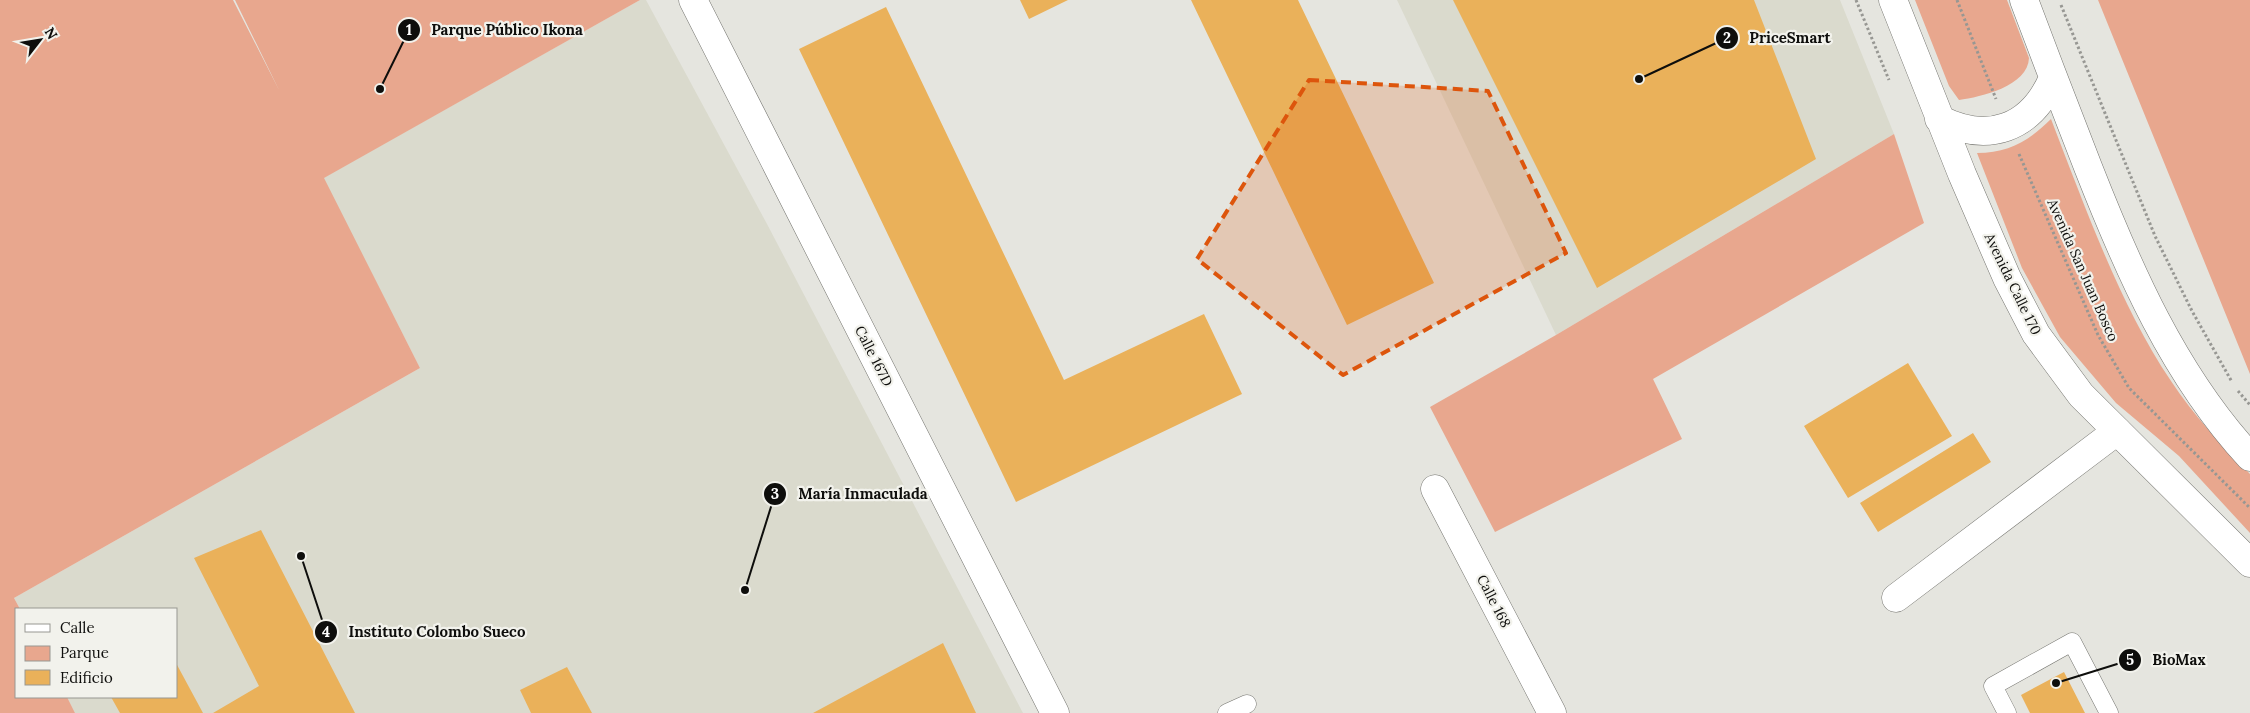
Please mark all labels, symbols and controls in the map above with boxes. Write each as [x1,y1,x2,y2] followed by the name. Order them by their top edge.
[15,15,65,65] north arrow
[396,15,593,45] callout: Parque Público Ikona
[406,20,412,39] text: 1
[431,20,583,39] text: Parque Público Ikona
[1714,23,1841,53] callout: PriceSmart
[41,24,62,43] text: N
[1723,28,1731,47] text: 2
[1749,28,1831,47] text: PriceSmart
[2043,195,2123,344] street label: Avenida San Juan Bosco
[1980,229,2045,338] street label: Avenida Calle 170
[851,323,897,389] street label: Calle 167D
[763,479,937,509] callout: María Inmaculada
[771,484,779,503] text: 3
[798,484,928,503] text: María Inmaculada
[1473,572,1515,631] street label: Calle 168
[15,608,178,698] legend
[314,617,536,647] callout: Instituto Colombo Sueco
[60,618,95,637] text: Calle
[322,622,330,641] text: 4
[349,622,526,641] text: Instituto Colombo Sueco
[60,643,109,662] text: Parque
[2117,645,2216,675] callout: BioMax
[2126,650,2134,669] text: 5
[2152,650,2206,669] text: BioMax
[60,668,113,687] text: Edificio

